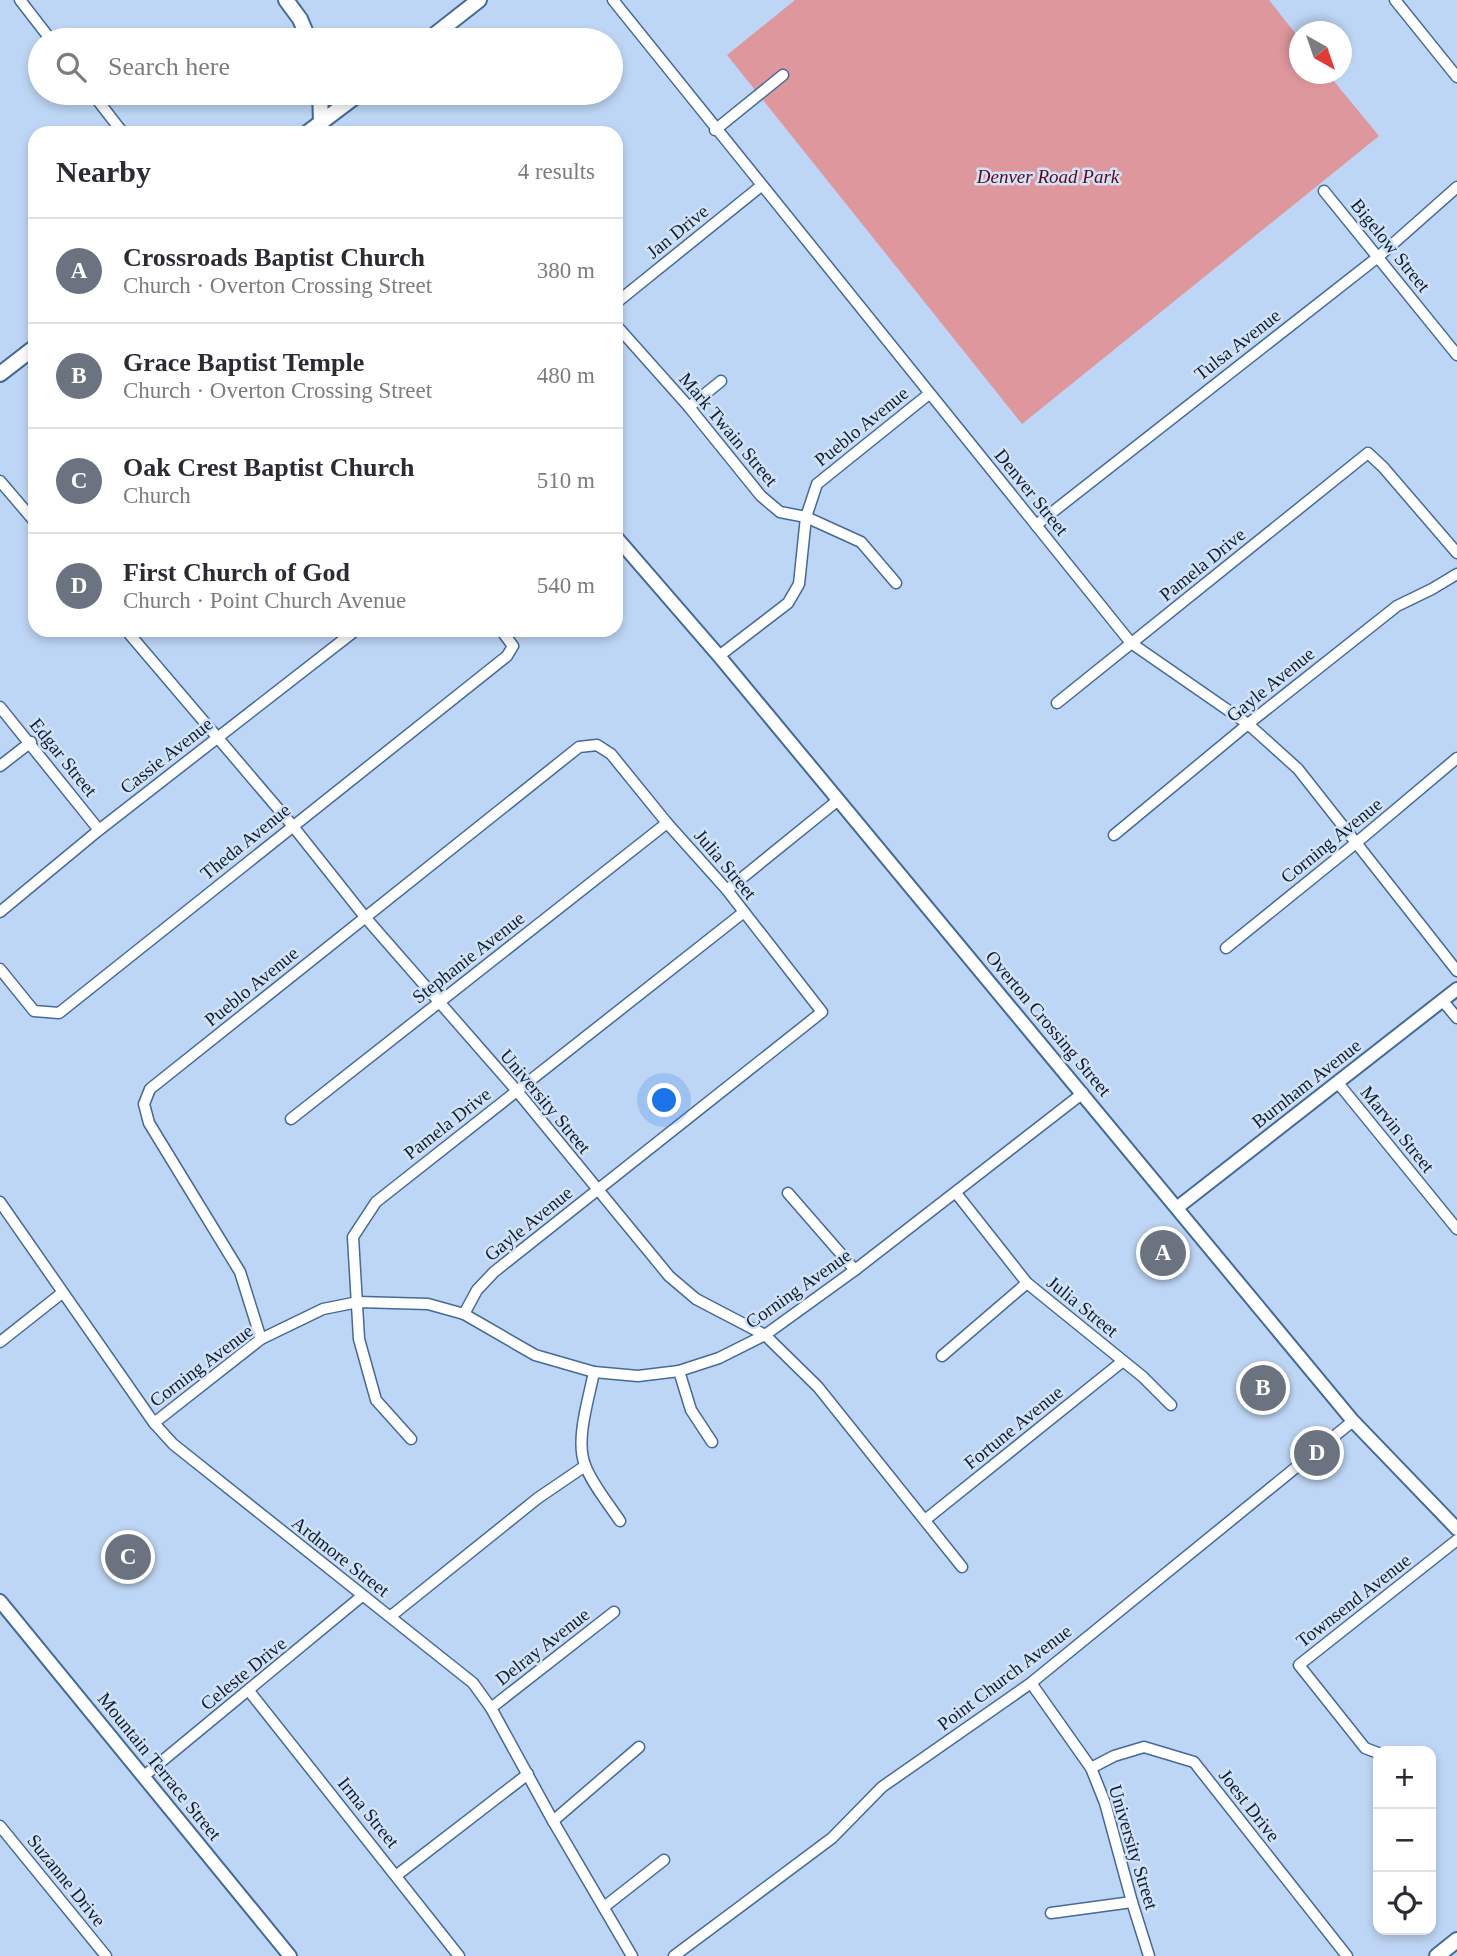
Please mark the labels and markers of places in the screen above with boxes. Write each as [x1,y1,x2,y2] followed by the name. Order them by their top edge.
[1140,1227,1186,1279] pin: A
[1240,1362,1286,1414] pin: B
[1294,1427,1340,1479] pin: D
[105,1531,151,1583] pin: C

